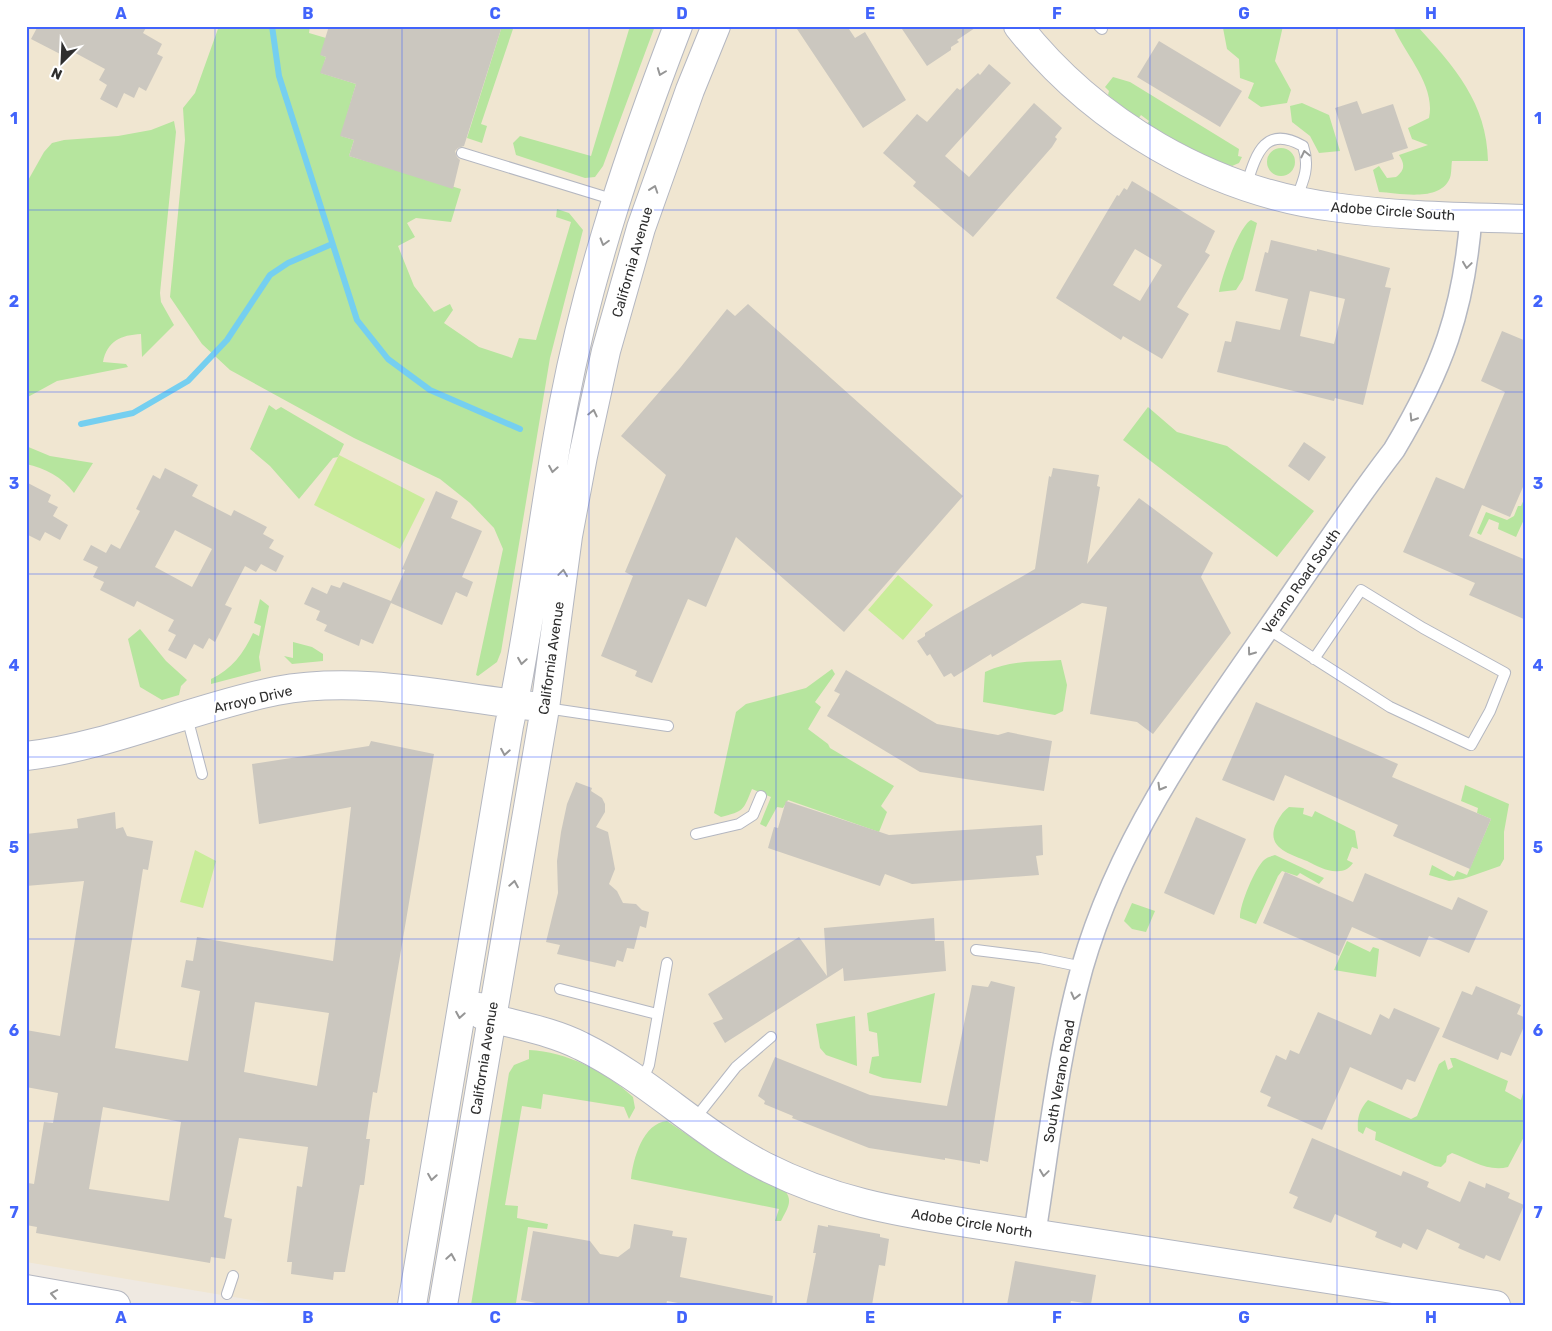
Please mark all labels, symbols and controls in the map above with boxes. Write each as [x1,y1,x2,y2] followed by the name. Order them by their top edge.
[115,4,127,23] text: A
[302,4,314,23] text: B
[489,4,501,23] text: C
[676,4,688,23] text: D
[865,4,875,23] text: E
[1052,4,1062,23] text: F
[1238,4,1250,23] text: G
[1425,4,1437,23] text: H
[38,38,88,88] north arrow
[49,64,65,83] text: N
[656,67,667,76] one-way arrow
[10,109,18,128] text: 1
[1534,109,1542,128] text: 1
[1300,150,1311,159] one-way arrow
[648,185,658,194] one-way arrow
[1330,199,1456,224] street label: Adobe Circle South
[609,205,656,319] street label: California Avenue
[599,238,609,246] one-way arrow
[1462,261,1472,270] one-way arrow
[9,292,19,311] text: 2
[1533,292,1543,311] text: 2
[587,408,597,417] one-way arrow
[1410,412,1420,421] one-way arrow
[548,465,558,473] one-way arrow
[9,474,19,493] text: 3
[1533,474,1543,493] text: 3
[1259,525,1344,637] street label: Verano Road South
[558,568,568,577] one-way arrow
[535,600,568,716] street label: California Avenue
[1248,646,1257,656] one-way arrow
[9,656,20,675] text: 4
[1533,656,1544,675] text: 4
[517,658,528,666] one-way arrow
[212,682,294,717] street label: Arroyo Drive
[500,748,510,757] one-way arrow
[1157,782,1167,791] one-way arrow
[9,838,19,857] text: 5
[1533,838,1543,857] text: 5
[509,880,519,888] one-way arrow
[1070,991,1081,1000] one-way arrow
[467,1000,502,1116] street label: California Avenue
[455,1011,465,1019] one-way arrow
[1040,1018,1079,1144] street label: South Verano Road
[9,1021,19,1040] text: 6
[1533,1021,1543,1040] text: 6
[1039,1169,1050,1177] one-way arrow
[428,1172,438,1181] one-way arrow
[9,1203,19,1222] text: 7
[1533,1203,1543,1222] text: 7
[910,1206,1034,1241] street label: Adobe Circle North
[446,1252,456,1261] one-way arrow
[50,1290,58,1300] one-way arrow
[115,1308,127,1327] text: A
[302,1308,314,1327] text: B
[489,1308,501,1327] text: C
[676,1308,688,1327] text: D
[865,1308,875,1327] text: E
[1052,1308,1062,1327] text: F
[1238,1308,1250,1327] text: G
[1425,1308,1437,1327] text: H

